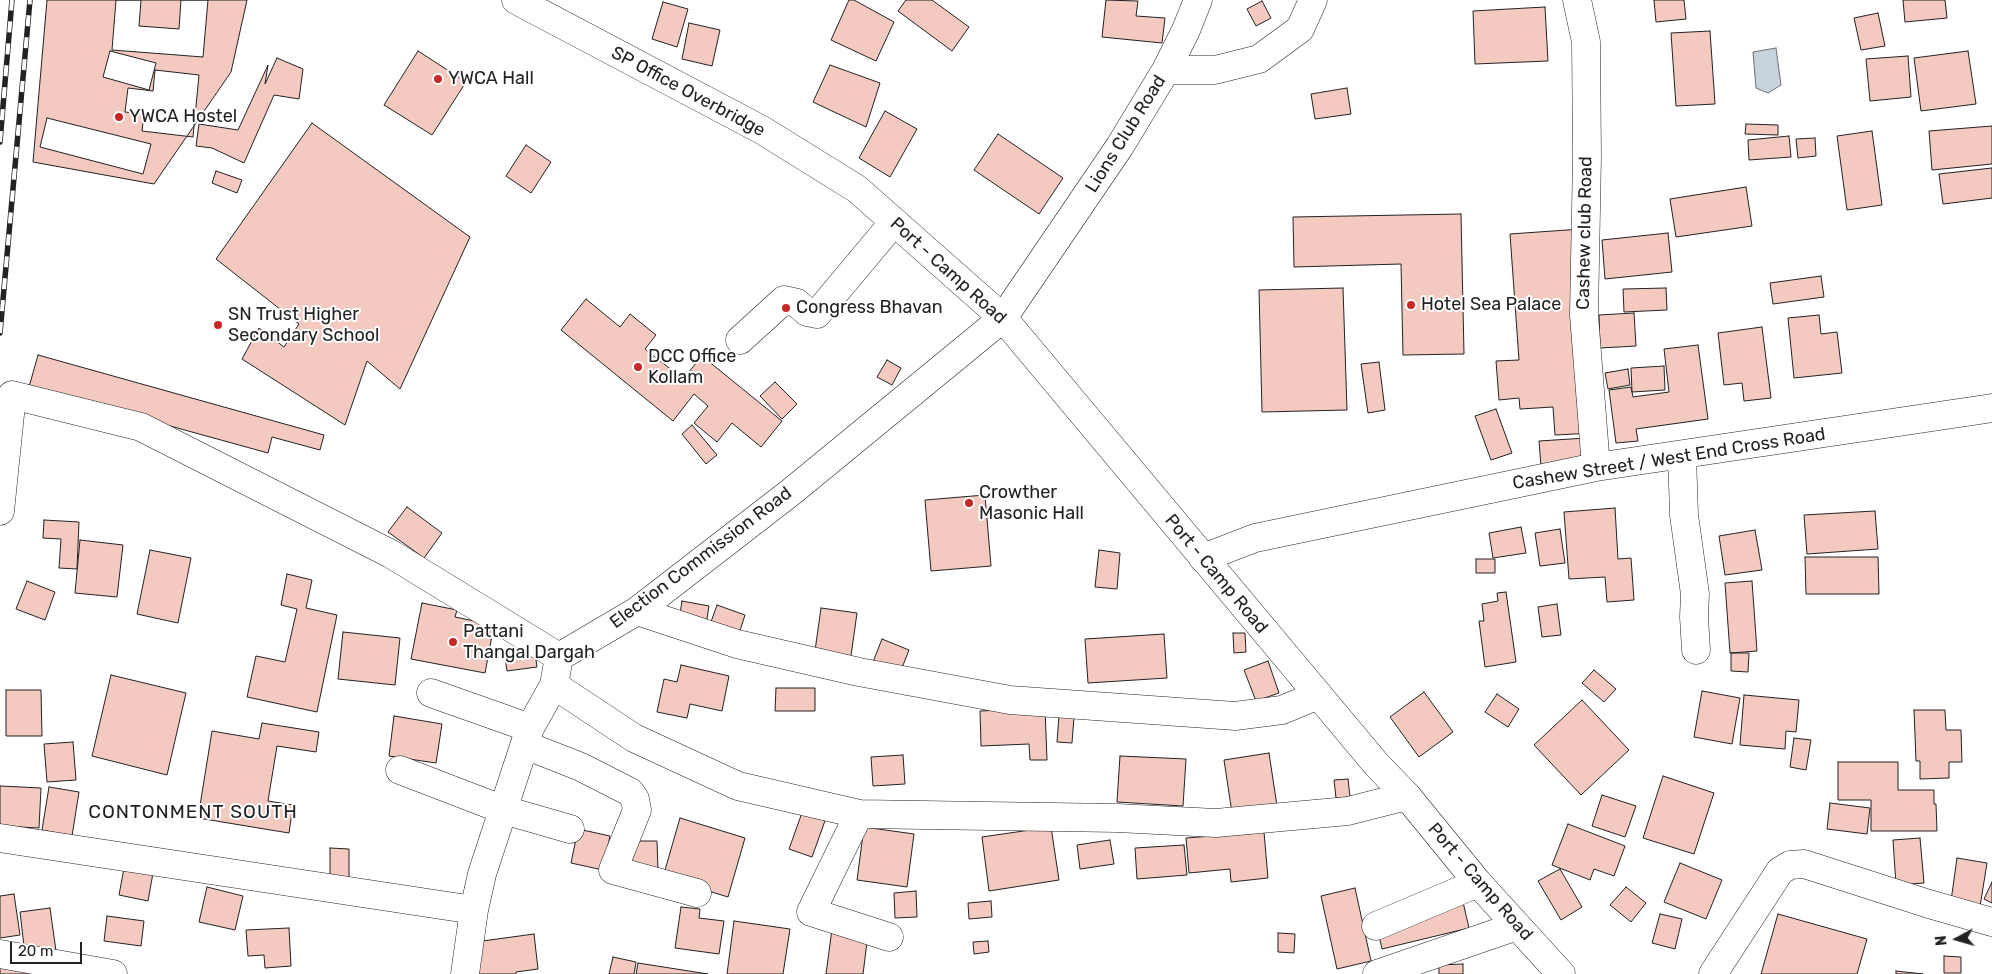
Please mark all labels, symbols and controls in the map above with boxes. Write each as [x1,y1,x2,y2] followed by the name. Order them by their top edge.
[607,42,769,142] street label: SP Office Overbridge
[448,68,534,90] place label: YWCA Hall
[1081,71,1171,197] street label: Lions Club Road
[432,73,444,85] marker: YWCA Hall
[129,106,237,128] place label: YWCA Hostel
[113,111,125,123] marker: YWCA Hostel
[1573,156,1597,310] street label: Cashew club Road
[885,213,1011,329] street label: Port - Camp Road
[1421,294,1561,316] place label: Hotel Sea Palace
[796,297,943,319] place label: Congress Bhavan
[1405,299,1417,311] marker: Hotel Sea Palace
[780,302,792,314] marker: Congress Bhavan
[228,304,379,346] place label: SN Trust Higher Secondary School
[212,319,224,331] marker: SN Trust Higher Secondary School
[648,346,736,388] place label: DCC Office Kollam
[632,361,644,373] marker: DCC Office Kollam
[1511,424,1827,494] street label: Cashew Street / West End Cross Road
[979,482,1084,524] place label: Crowther Masonic Hall
[606,483,796,633] street label: Election Commission Road
[963,497,975,509] marker: Crowther Masonic Hall
[1160,510,1272,638] street label: Port - Camp Road
[463,621,595,664] place label: Pattani Thangal Dargah
[447,636,459,648] marker: Pattani Thangal Dargah
[86,802,300,824] district label: CONTONMENT SOUTH
[1423,819,1537,945] street label: Port - Camp Road
[1932,914,1982,964] north arrow
[12,932,85,964] scale bar
[1933,935,1951,947] text: N
[18,942,53,960] text: 20 m

